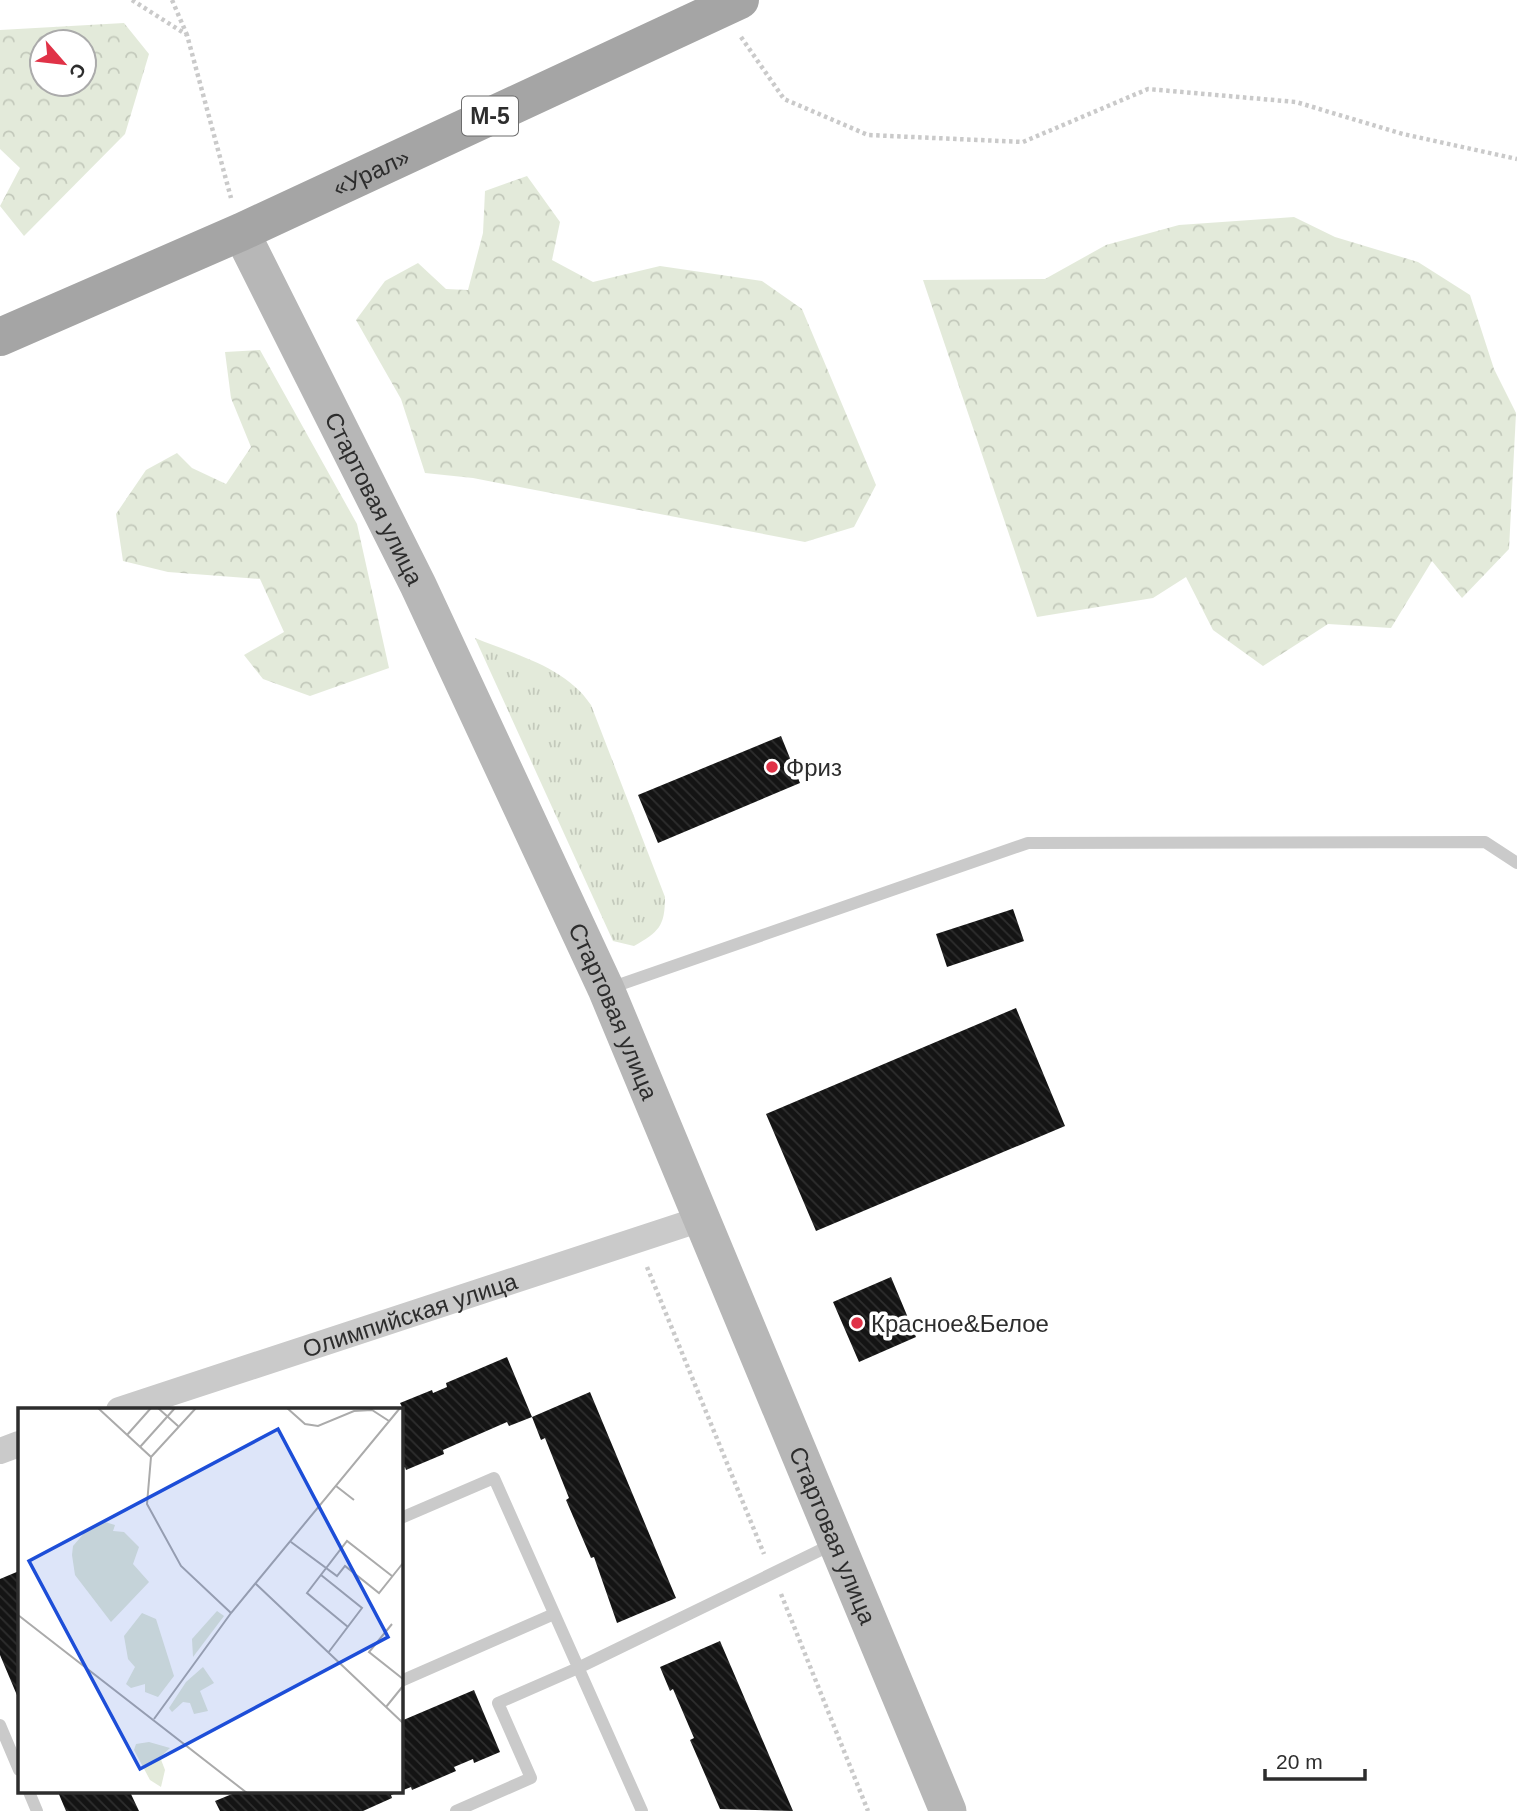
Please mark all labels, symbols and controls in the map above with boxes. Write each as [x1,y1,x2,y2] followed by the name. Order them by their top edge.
[28,28,98,98] north arrow
[65,60,90,82] text: С
[462,97,518,136] road number: М-5
[328,142,413,201] street label: «Урал»
[320,407,429,590] street label: Стартовая улица
[786,754,842,781] place label: Фриз
[764,759,780,775] marker: Фриз
[564,919,664,1104] street label: Стартовая улица
[299,1267,521,1362] street label: Олимпийская улица
[871,1310,1049,1337] place label: Красное&Белое
[849,1315,865,1331] marker: Красное&Белое
[18,1408,402,1794] inset map
[784,1442,882,1629] street label: Стартовая улица
[1265,1738,1365,1782] scale bar
[1276,1750,1323,1773] text: 20 m

